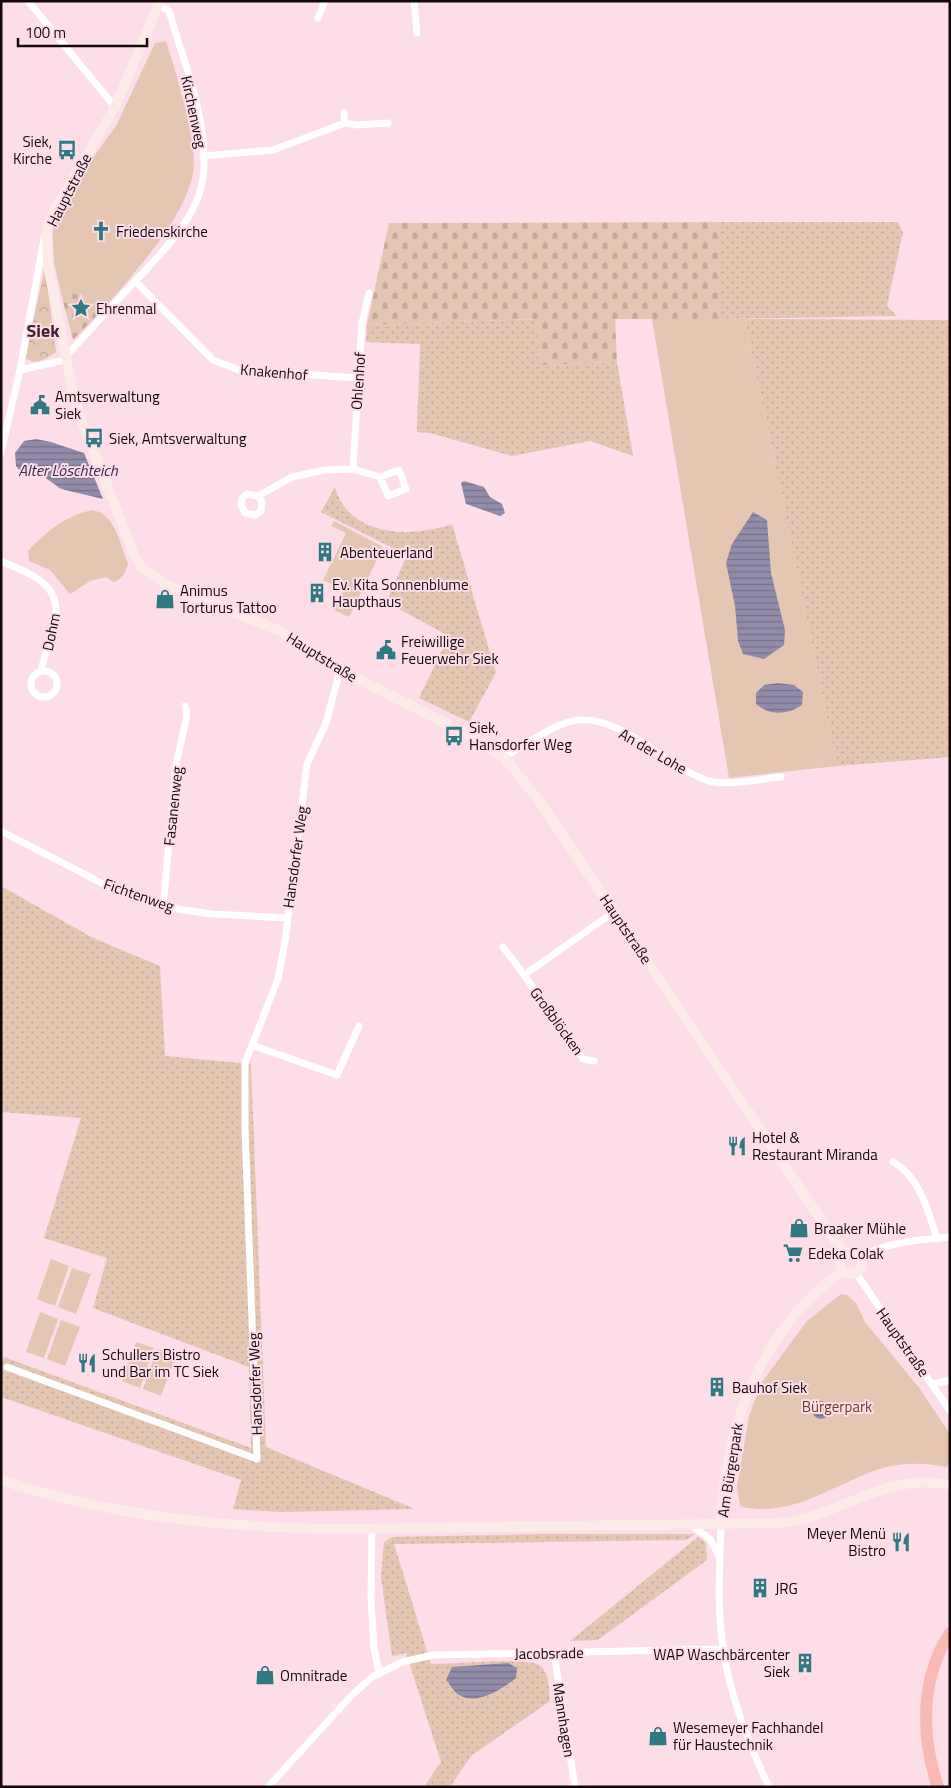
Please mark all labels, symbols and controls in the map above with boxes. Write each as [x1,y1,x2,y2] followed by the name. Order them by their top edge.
[18,15,146,47] scale bar
[25,21,66,44] text: 100 m
[175,74,213,151] street label: Kirchenweg
[13,130,52,170] place label: Siek, Kirche
[56,139,78,161] bus stop icon: Siek, Kirche
[41,149,97,231] street label: Hauptstraße
[90,220,112,242] church icon: Friedenskirche
[116,220,208,243] place label: Friedenskirche
[70,297,92,319] place icon: Ehrenmal
[96,297,157,320] place label: Ehrenmal
[27,317,60,344] district label: Siek
[345,351,371,411] street label: Ohlenhof
[239,358,309,386] street label: Knakenhof
[55,385,160,425] place label: Amtsverwaltung Siek
[29,394,51,416] public building icon: Amtsverwaltung Siek
[83,427,105,449] bus stop icon: Siek, Amtsverwaltung
[109,427,247,450] place label: Siek, Amtsverwaltung
[18,458,119,482] water label: Alter Löschteich
[314,541,336,563] building icon: Abenteuerland
[340,541,433,564] place label: Abenteuerland
[332,573,469,613] place label: Ev. Kita Sonnenblume Haupthaus
[180,579,277,619] place label: Animus Torturus Tattoo
[306,582,328,604] building icon: Ev. Kita Sonnenblume Haupthaus
[154,588,176,610] shop icon: Animus Torturus Tattoo
[36,611,66,653] street label: Dohm
[282,626,362,688] street label: Hauptstraße
[401,630,499,670] place label: Freiwillige Feuerwehr Siek
[375,639,397,661] public building icon: Freiwillige Feuerwehr Siek
[469,716,572,756] place label: Siek, Hansdorfer Weg
[615,722,691,780] street label: An der Lohe
[443,725,465,747] bus stop icon: Siek, Hansdorfer Weg
[157,765,189,847] street label: Fasanenweg
[276,804,314,910] street label: Hansdorfer Weg
[101,872,178,918] street label: Fichtenweg
[594,889,658,969] street label: Hauptstraße
[524,982,590,1060] street label: Großblöcken
[752,1126,878,1166] place label: Hotel & Restaurant Miranda
[726,1135,748,1157] restaurant icon: Hotel & Restaurant Miranda
[788,1217,810,1239] shop icon: Braaker Mühle
[814,1217,906,1240] place label: Braaker Mühle
[782,1242,804,1264] supermarket icon: Edeka Colak
[808,1242,884,1265] place label: Edeka Colak
[871,1303,935,1381] street label: Hauptstraße
[242,1332,268,1436] street label: Hansdorfer Weg
[102,1343,219,1383] place label: Schullers Bistro und Bar im TC Siek
[76,1352,98,1374] restaurant icon: Schullers Bistro und Bar im TC Siek
[706,1376,728,1398] building icon: Bauhof Siek
[732,1376,807,1399] place label: Bauhof Siek
[802,1395,872,1418] park label: Bürgerpark
[711,1421,749,1519] street label: Am Bürgerpark
[807,1522,886,1562] place label: Meyer Menü Bistro
[890,1531,912,1553] restaurant icon: Meyer Menü Bistro
[749,1577,771,1599] building icon: JRG
[775,1577,798,1600] place label: JRG
[514,1641,584,1665] street label: Jacobsrade
[653,1643,790,1683] place label: WAP Waschbärcenter Siek
[794,1652,816,1674] building icon: WAP Waschbärcenter Siek
[254,1664,276,1686] shop icon: Omnitrade
[280,1664,347,1687] place label: Omnitrade
[547,1681,581,1759] street label: Mannhagen
[673,1716,823,1756] place label: Wesemeyer Fachhandel für Haustechnik
[647,1725,669,1747] shop icon: Wesemeyer Fachhandel für Haustechnik

